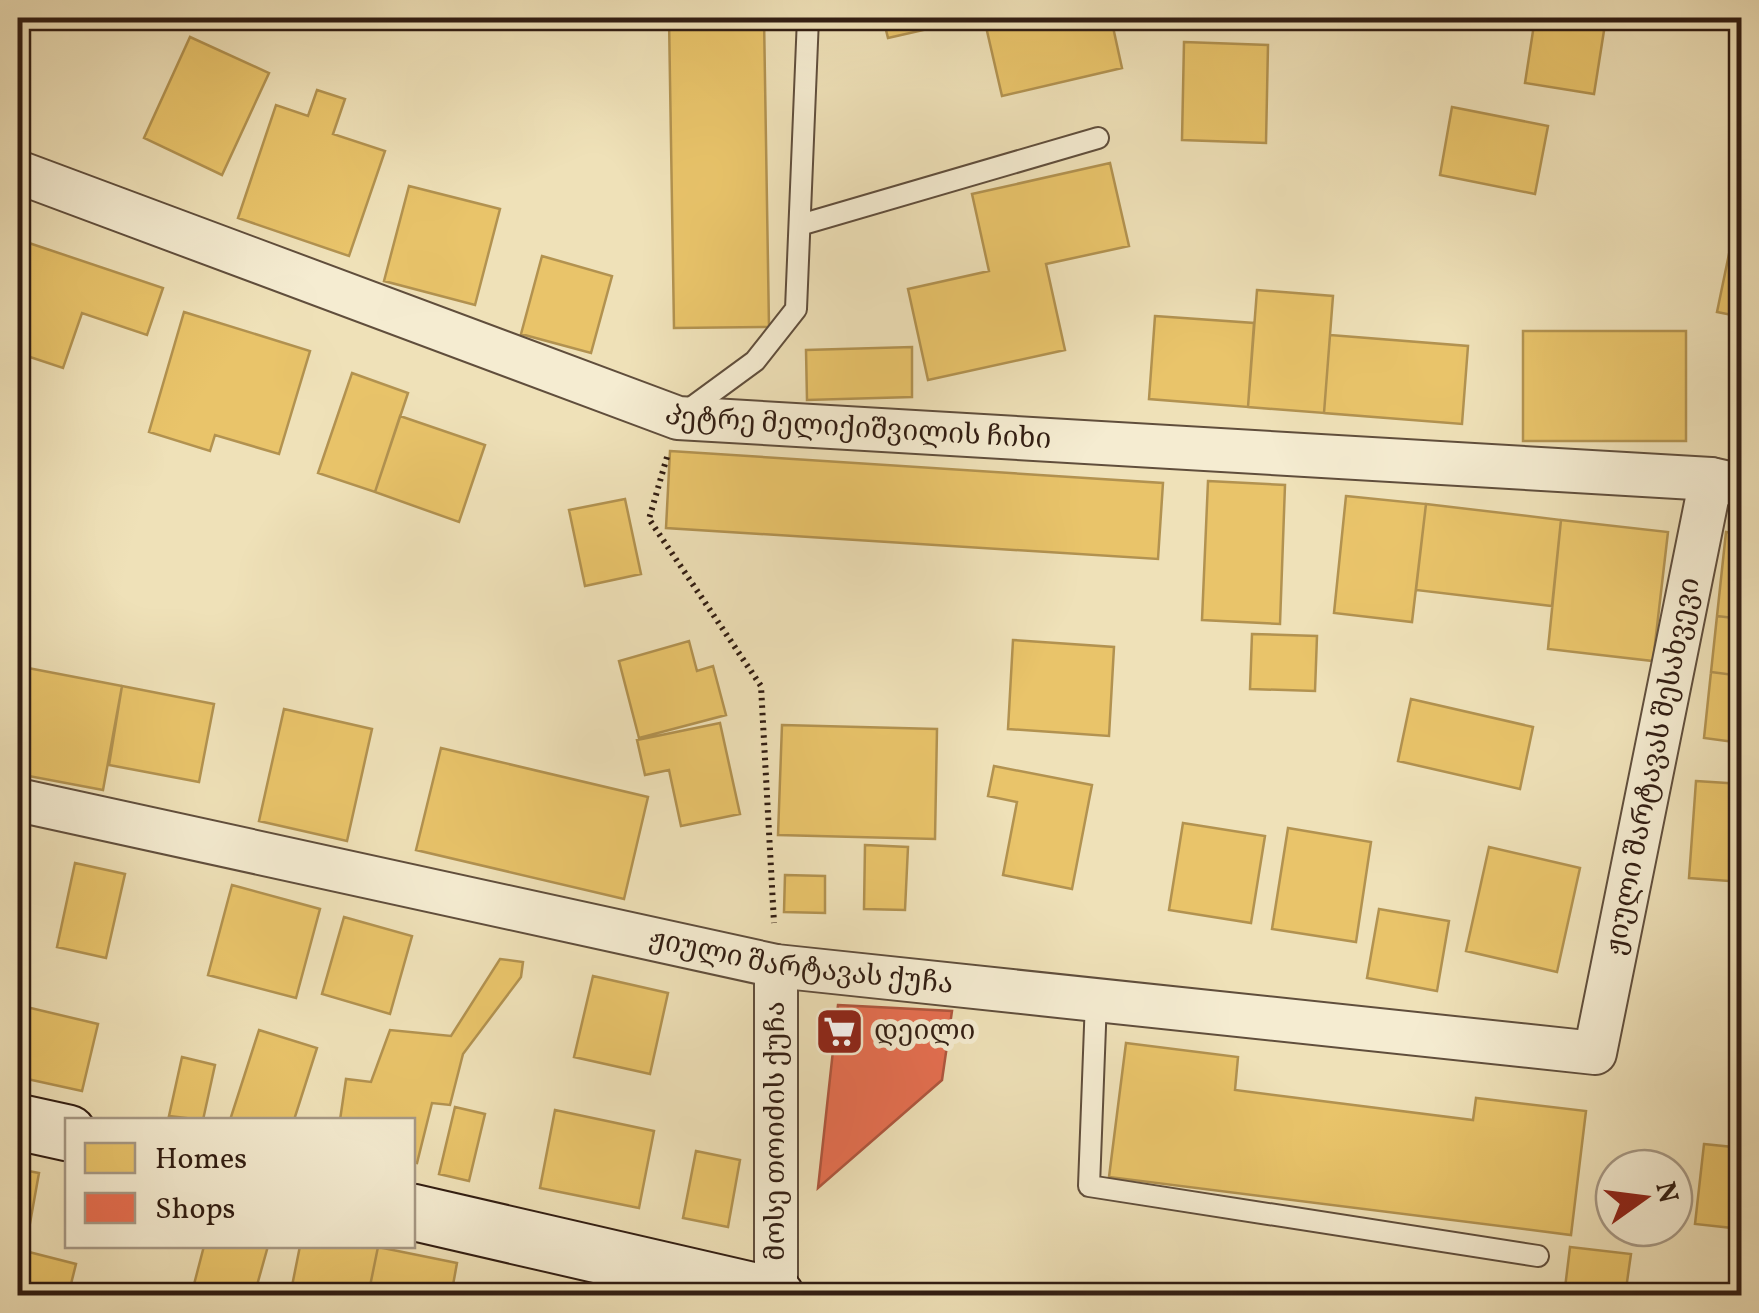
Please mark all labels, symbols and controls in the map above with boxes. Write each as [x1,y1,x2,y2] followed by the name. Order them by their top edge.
[659,395,1052,460] street label: პეტრე მელიქიშვილის ჩიხი
[1596,574,1710,959] street label: ჟიული შარტავას შესახვევი
[645,919,955,1004] street label: ჟიული შარტავას ქუჩა
[757,1001,796,1261] street label: მოსე თოიძის ქუჩა
[813,1005,865,1057] supermarket icon: დეილი
[874,1012,975,1051] place label: დეილი
[65,1118,415,1248] legend
[155,1139,247,1181] text: Homes
[1594,1148,1694,1248] north arrow
[1644,1178,1687,1207] text: N
[155,1189,235,1231] text: Shops

